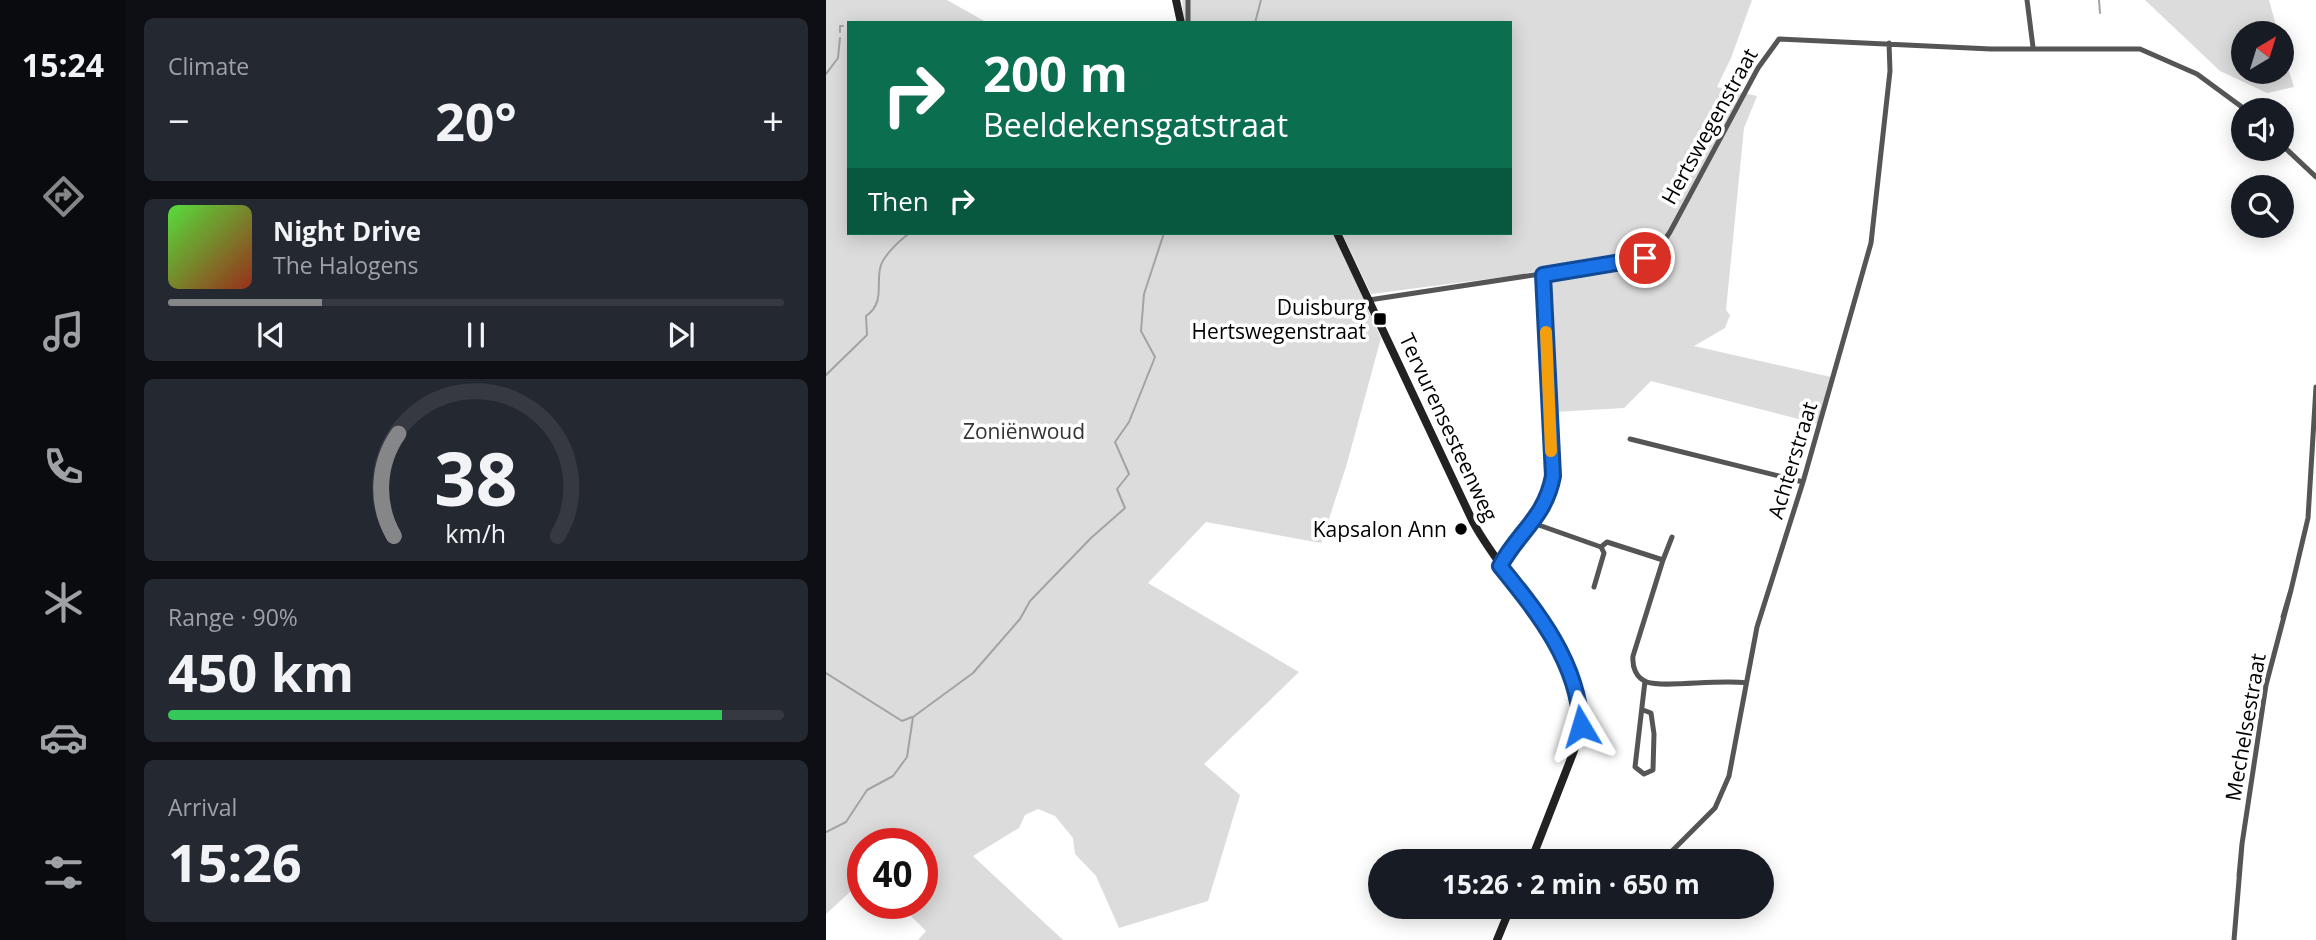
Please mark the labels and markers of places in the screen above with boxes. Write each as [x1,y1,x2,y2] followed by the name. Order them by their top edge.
[1615,228,1675,288] pin
[1192,293,1366,345] place label: Duisburg Hertswegenstraat
[1372,311,1388,327] marker: Duisburg Hertswegenstraat
[1313,515,1447,543] place label: Kapsalon Ann
[1453,521,1469,537] marker: Kapsalon Ann

